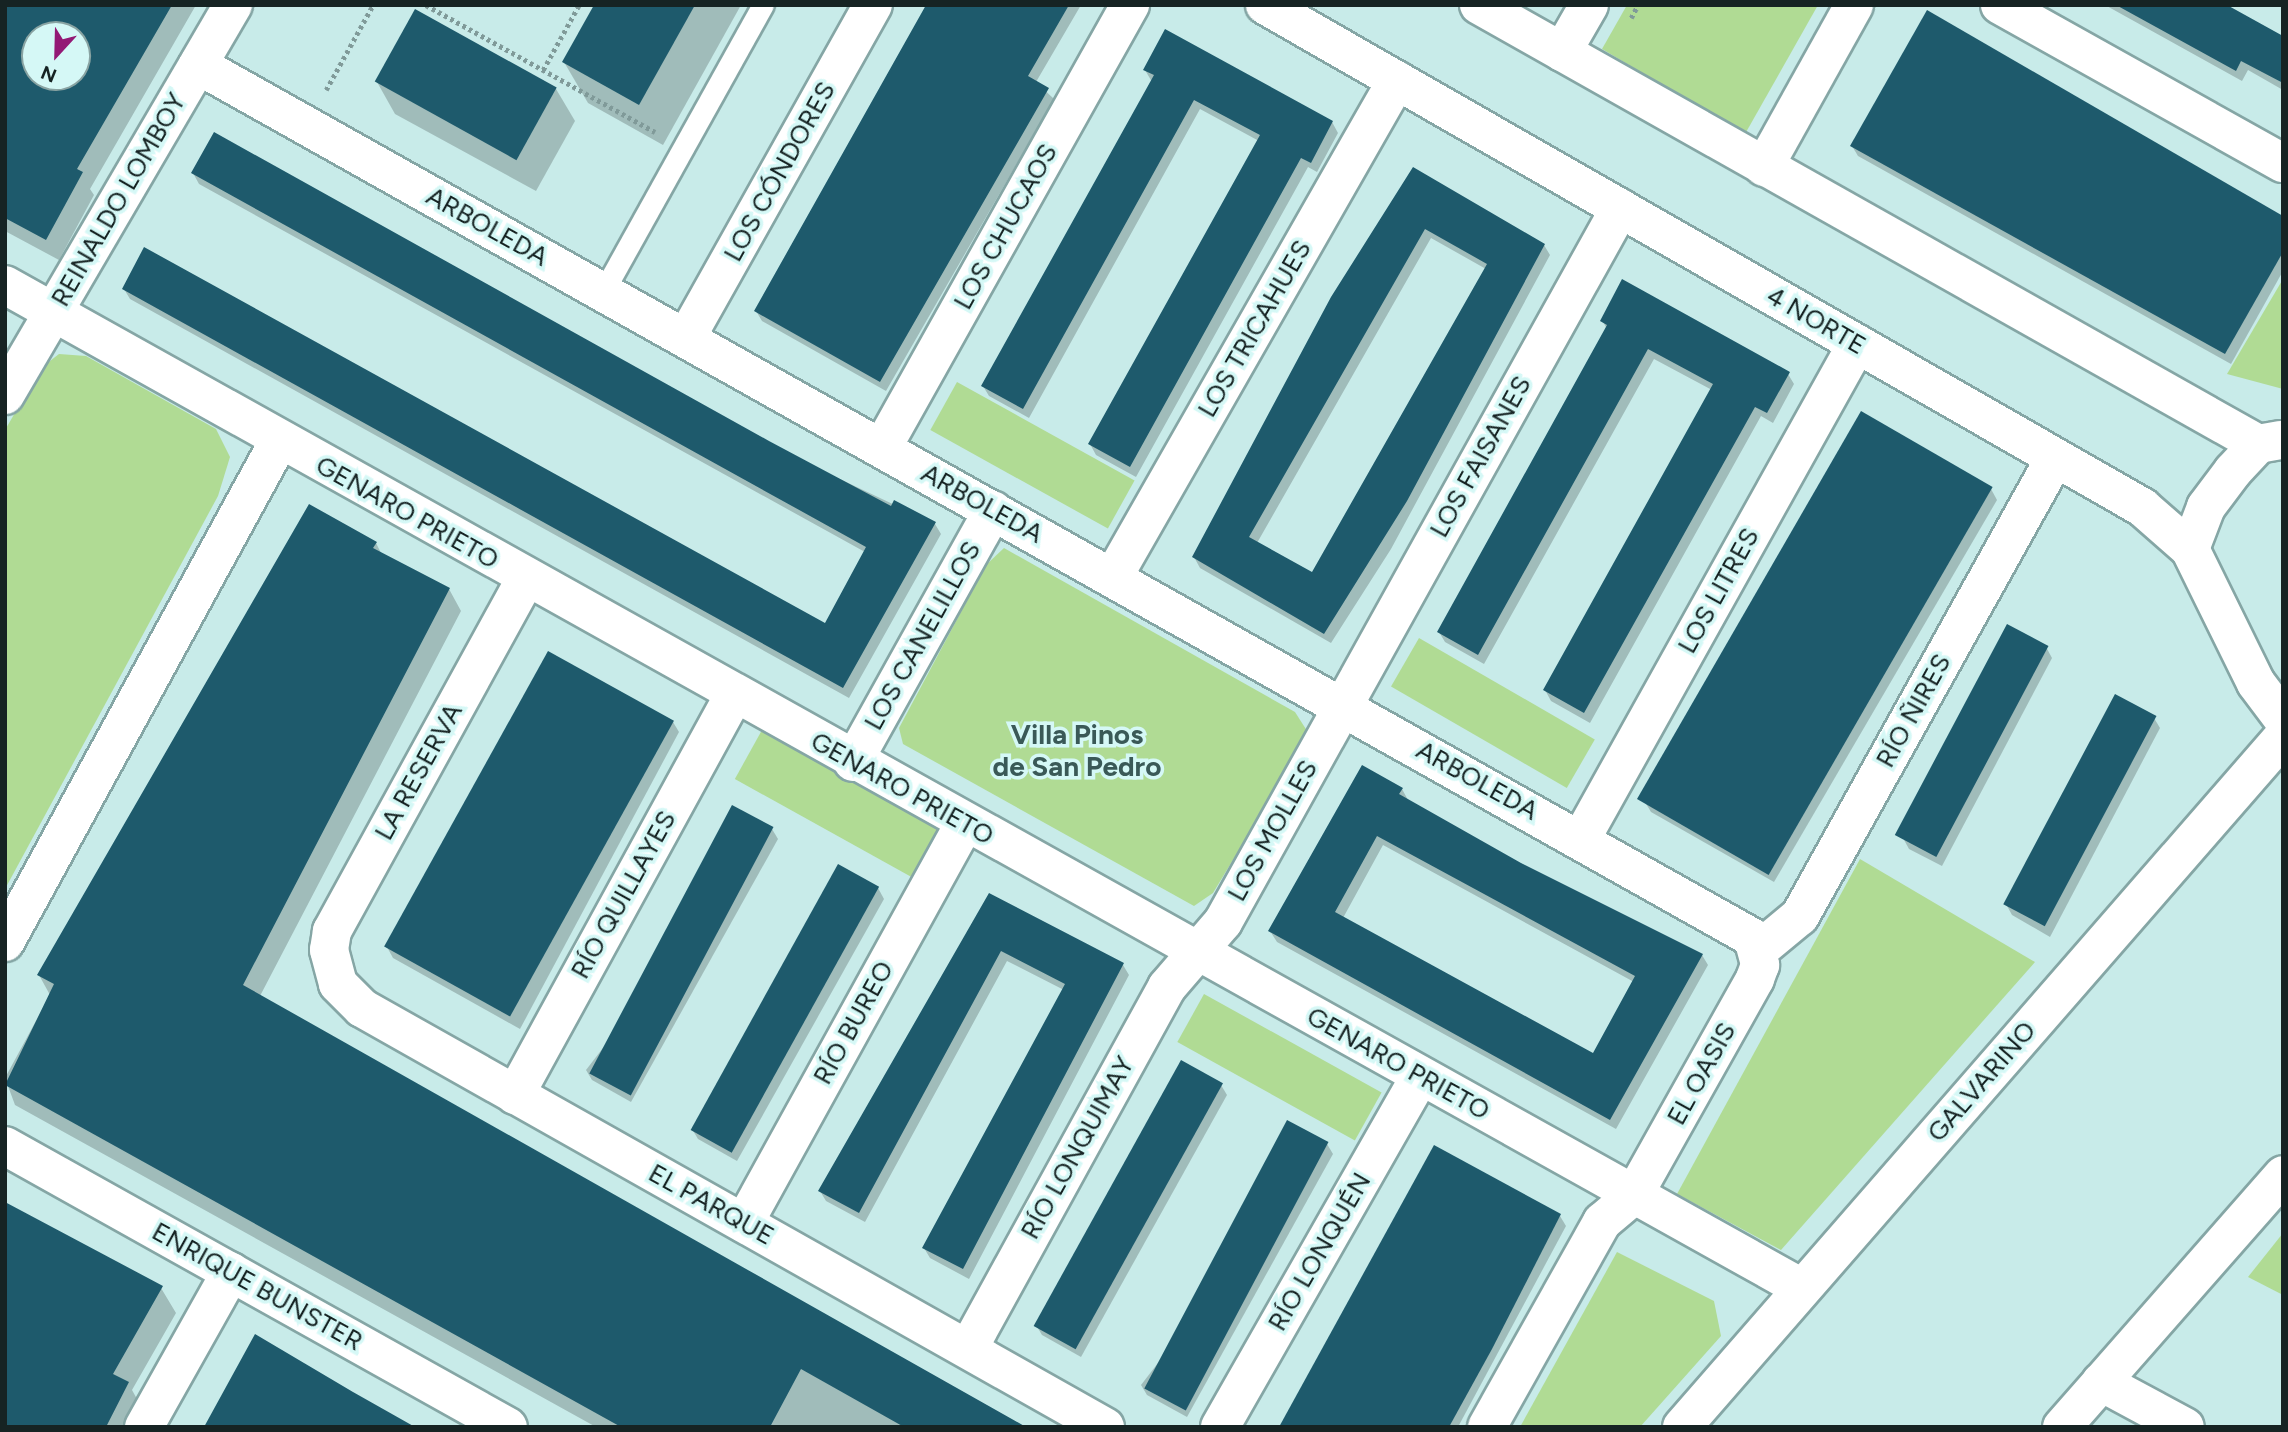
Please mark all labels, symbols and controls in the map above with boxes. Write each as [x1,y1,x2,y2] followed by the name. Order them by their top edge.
[21,21,91,91] north arrow
[38,61,60,87] text: N
[718,77,842,267] street label: LOS CÓNDORES
[45,88,193,312] street label: REINALDO LOMBOY
[948,139,1064,315] street label: LOS CHUCAOS
[421,181,553,273] street label: ARBOLEDA
[1192,235,1318,423] street label: LOS TRICAHUES
[1761,280,1871,362] street label: 4 NORTE
[1424,371,1538,543] street label: LOS FAISANES
[310,450,504,576] street label: GENARO PRIETO
[916,458,1048,550] street label: ARBOLEDA
[1672,523,1766,659] street label: LOS LITRES
[858,536,988,736] street label: LOS CANELILLOS
[1870,649,1958,773] street label: RÍO ÑIRES
[369,698,469,846] street label: LA RESERVA
[993,717,1161,783] district label: Villa Pinos de San Pedro
[805,726,999,852] street label: GENARO PRIETO
[1411,735,1543,827] street label: ARBOLEDA
[1221,755,1325,907] street label: LOS MOLLES
[565,806,683,984] street label: RÍO QUILLAYES
[807,956,901,1090] street label: RÍO BUREO
[1301,1001,1495,1127] street label: GENARO PRIETO
[1921,1016,2043,1148] street label: GALVARINO
[1661,1017,1743,1131] street label: EL OASIS
[1015,1051,1141,1245] street label: RÍO LONQUIMAY
[643,1158,779,1252] street label: EL PARQUE
[1262,1167,1378,1337] street label: RÍO LONQUÉN
[146,1216,368,1358] street label: ENRIQUE BUNSTER

